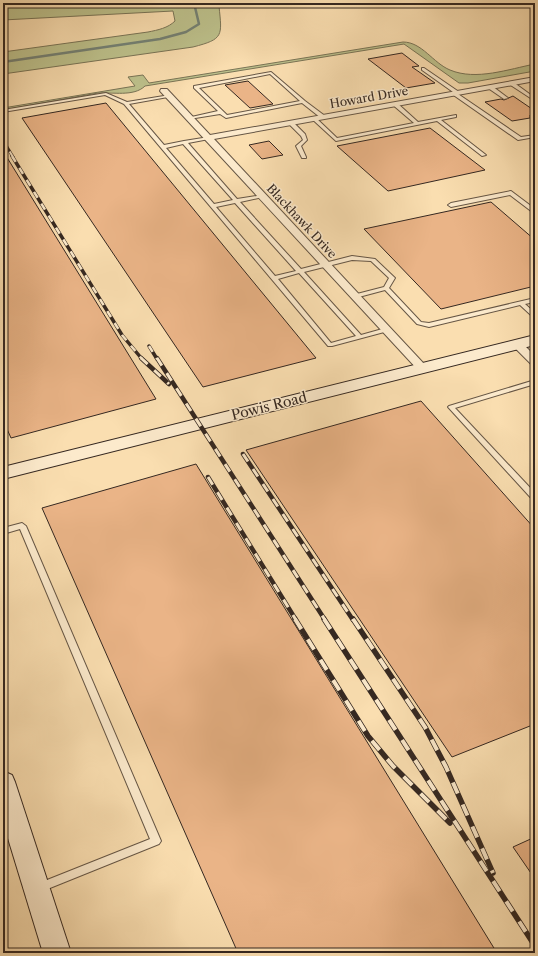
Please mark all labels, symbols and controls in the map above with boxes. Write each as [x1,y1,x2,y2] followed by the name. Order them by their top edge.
[329,83,410,111] street label: Howard Drive
[264,181,340,261] street label: Blackhawk Drive
[229,388,309,424] street label: Powis Road

